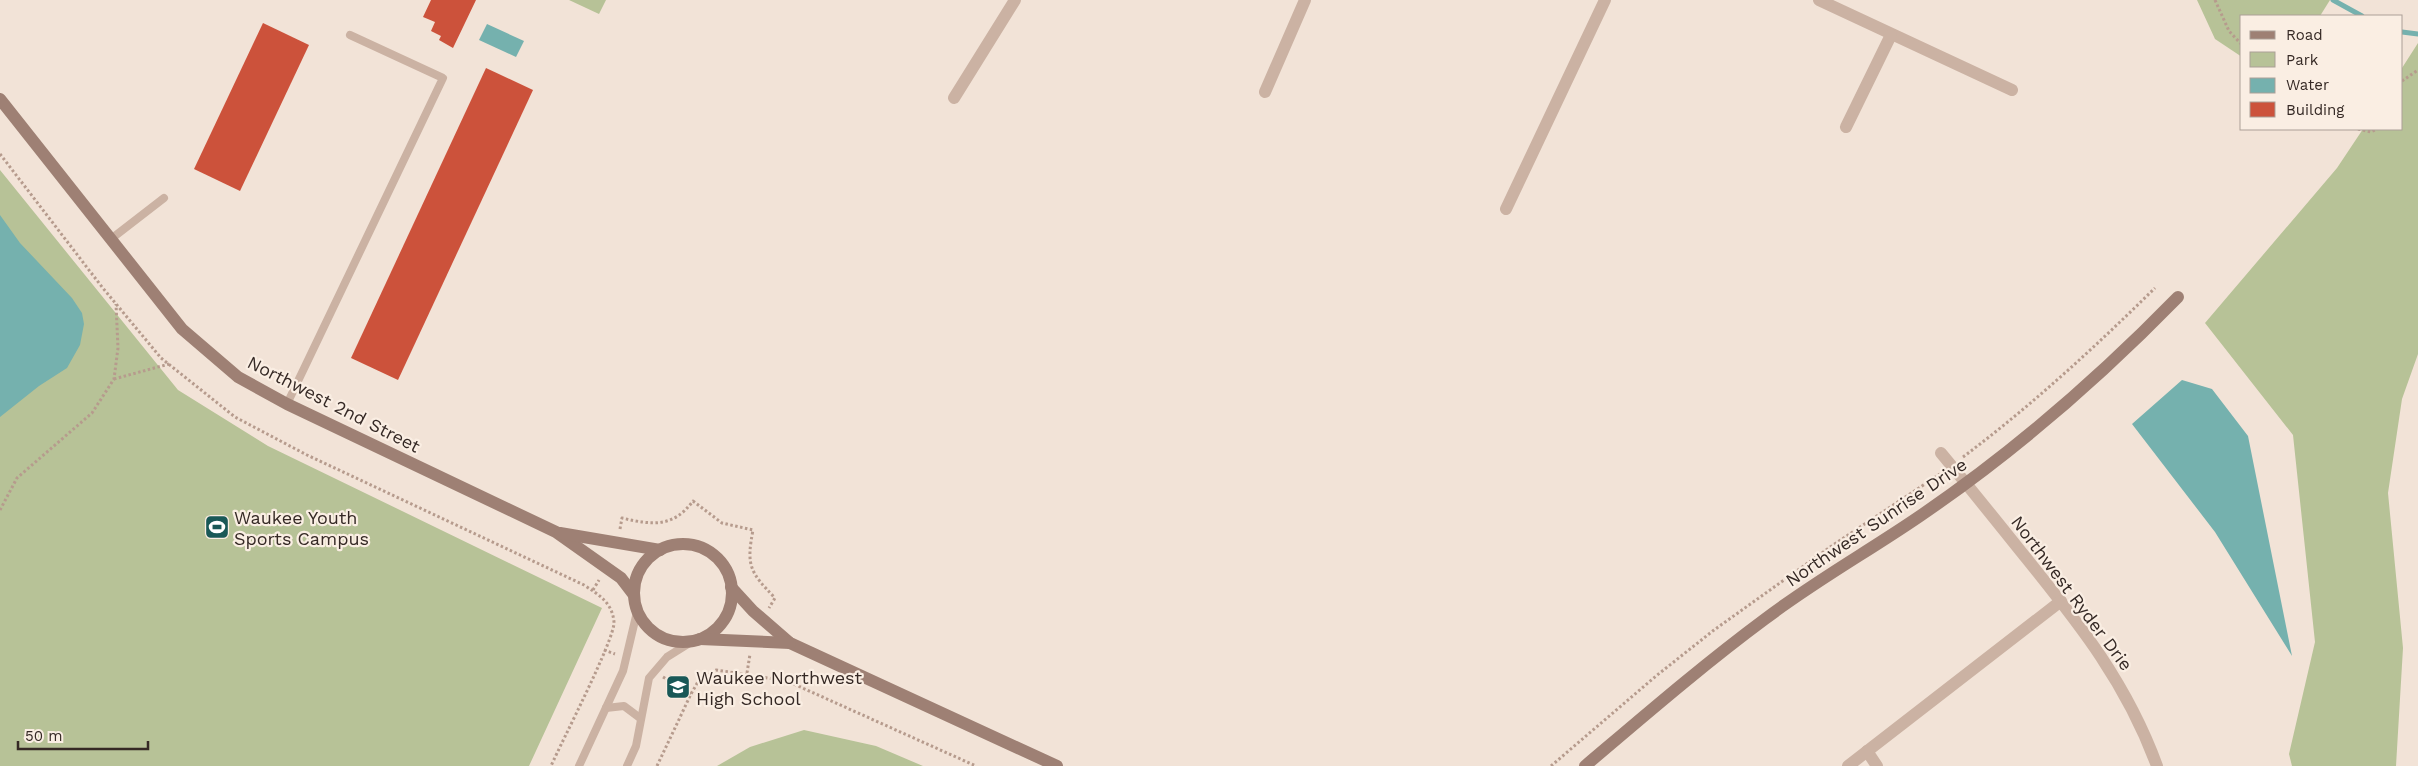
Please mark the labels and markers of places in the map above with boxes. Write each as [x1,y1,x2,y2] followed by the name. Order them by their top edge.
[234,507,369,549] place label: Waukee Youth Sports Campus
[204,514,230,540] sports icon: Waukee Youth Sports Campus
[696,667,863,709] place label: Waukee Northwest High School
[665,674,691,700] school or university icon: Waukee Northwest High School

